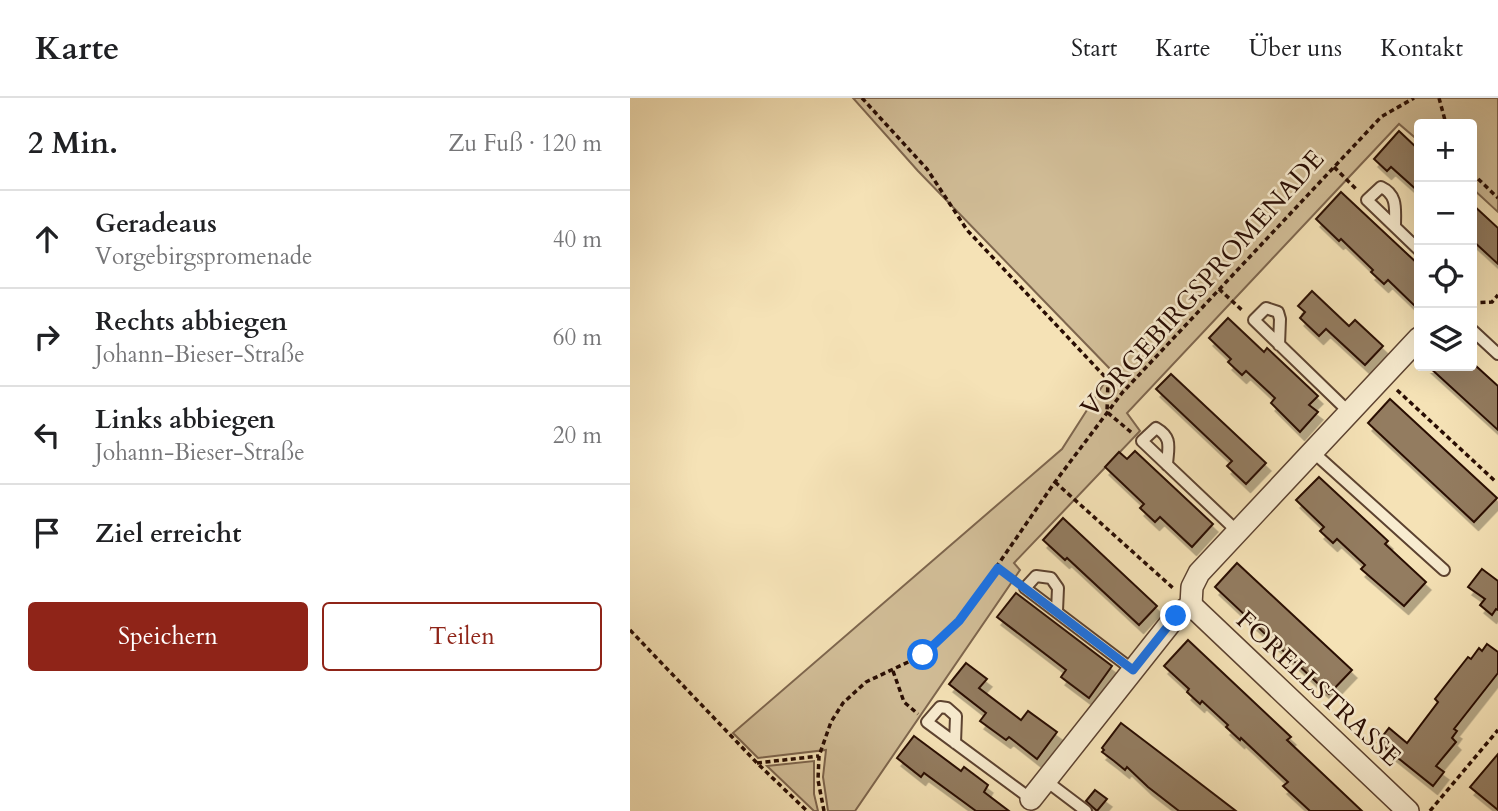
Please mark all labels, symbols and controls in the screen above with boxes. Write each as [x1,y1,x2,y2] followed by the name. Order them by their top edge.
[35,26,119,71] text: Karte
[1071,32,1117,65] text: Start
[1155,32,1211,65] text: Karte
[1249,32,1342,65] text: Über uns
[1380,32,1463,65] text: Kontakt
[1414,119,1477,371] map controls
[1414,119,1477,182] button: +
[28,123,118,164] text: 2 Min.
[448,128,602,159] text: Zu Fuß · 120 m
[1073,142,1332,425] street label: VORGEBIRGSPROMENADE
[1414,182,1477,245] button: −
[95,206,217,241] text: Geradeaus
[28,220,66,258] icon: ahead
[553,224,602,255] text: 40 m
[95,241,313,272] text: Vorgebirgspromenade
[1414,245,1477,308] button: locate
[95,304,287,339] text: Rechts abbiegen
[1414,308,1477,371] button: layers
[28,318,66,356] icon: right
[553,322,602,353] text: 60 m
[95,339,305,370] text: Johann-Bieser-Straße
[95,402,275,437] text: Links abbiegen
[28,416,66,454] icon: left
[553,420,602,451] text: 20 m
[95,437,305,468] text: Johann-Bieser-Straße
[28,514,66,552] icon: arrive
[95,516,241,551] text: Ziel erreicht
[1160,600,1191,631] route end
[28,602,308,671] button: Speichern
[322,602,602,671] button: Teilen
[1229,603,1409,774] street label: FORELLSTRASSE
[907,639,938,670] route start

